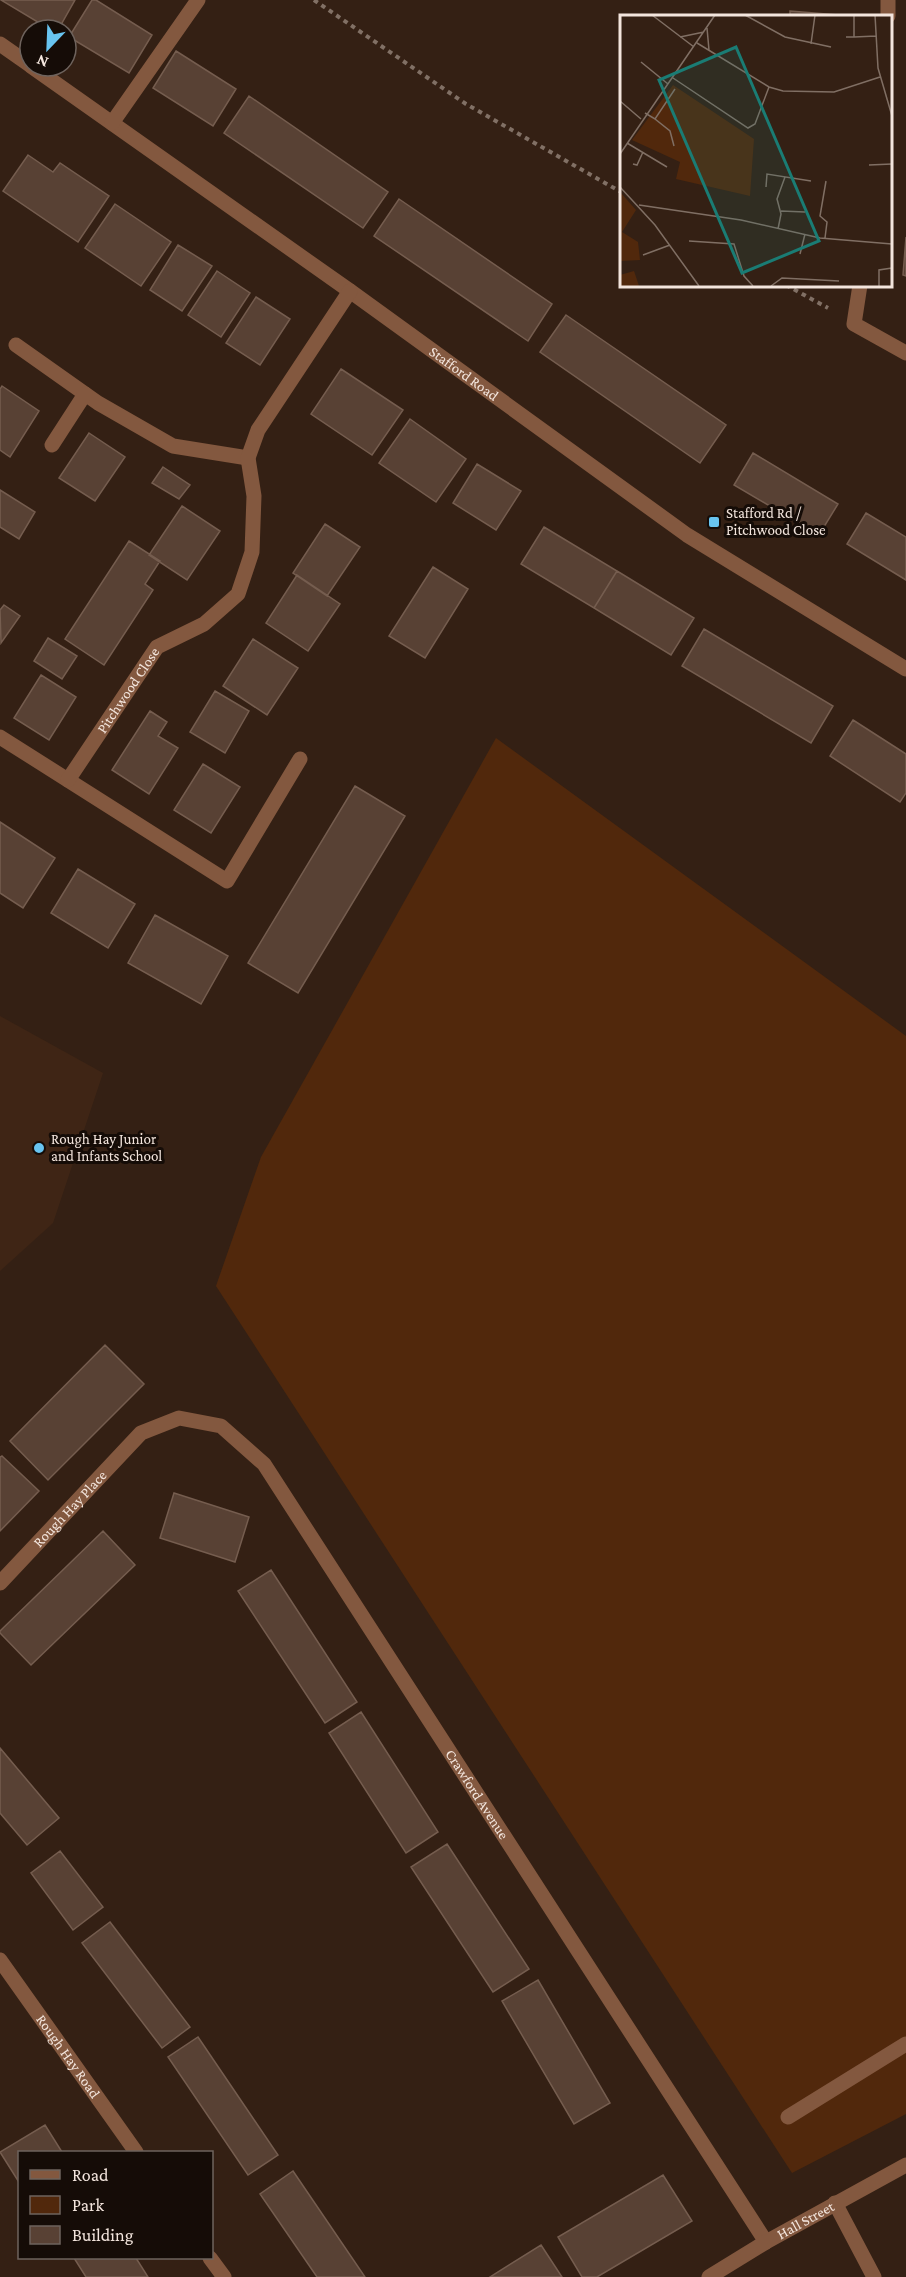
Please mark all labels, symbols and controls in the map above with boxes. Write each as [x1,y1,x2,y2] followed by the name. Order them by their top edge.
[620,15,891,286] inset map
[18,18,78,78] north arrow
[34,51,51,71] text: N
[426,343,502,404] street label: Stafford Road
[726,505,826,538] place label: Stafford Rd / Pitchwood Close
[707,515,721,529] marker: Stafford Rd / Pitchwood Close
[94,644,163,736] street label: Pitchwood Close
[51,1131,162,1164] place label: Rough Hay Junior and Infants School
[32,1141,46,1155] marker: Rough Hay Junior and Infants School
[30,1467,110,1550] street label: Rough Hay Place
[442,1746,512,1843] street label: Crawford Avenue
[33,2011,103,2101] street label: Rough Hay Road
[18,2151,213,2259] legend
[72,2165,109,2185] text: Road
[72,2195,104,2215] text: Park
[774,2198,838,2242] street label: Hall Street
[72,2225,134,2245] text: Building

